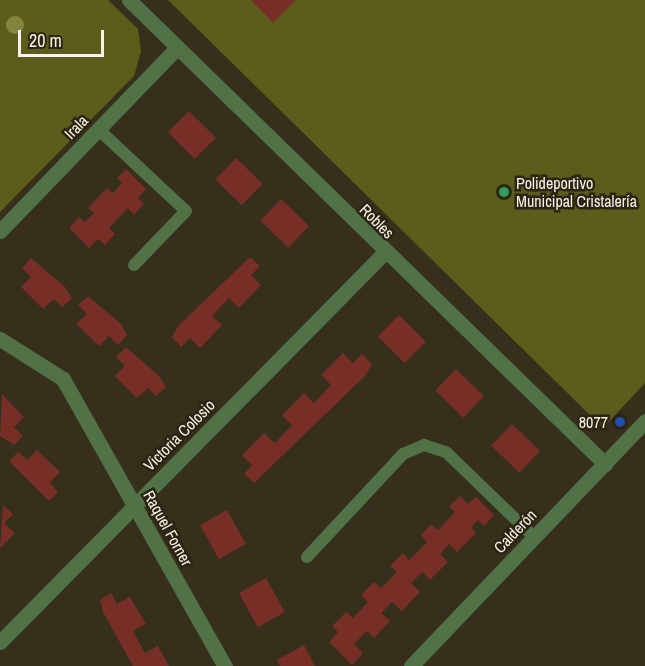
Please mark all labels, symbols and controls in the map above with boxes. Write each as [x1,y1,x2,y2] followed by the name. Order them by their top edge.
[21,18,106,56] scale bar
[29,28,62,53] text: 20 m
[60,111,92,143] street label: Irala
[516,173,637,211] place label: Polideportivo Municipal Cristalería
[497,185,511,199] marker: Polideportivo Municipal Cristalería
[356,200,398,242] street label: Robles
[139,395,219,475] street label: Victoria Colosio
[579,412,608,432] place label: 8077
[613,415,627,429] marker: 8077
[139,487,197,569] street label: Raquel Forner
[490,505,540,557] street label: Calderón

